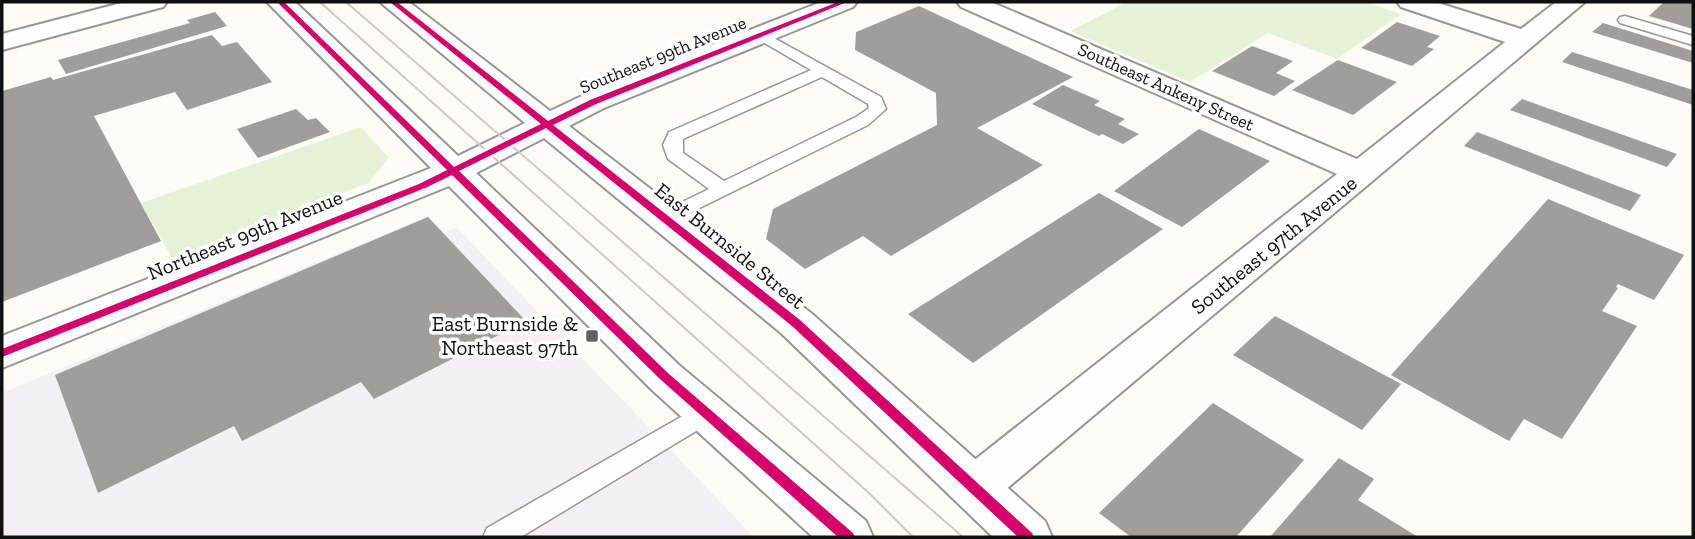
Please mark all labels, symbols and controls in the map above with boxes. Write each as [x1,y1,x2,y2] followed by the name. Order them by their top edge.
[576,12,750,98] street label: Southeast 99th Avenue
[1074,38,1258,136] street label: Southeast Ankeny Street
[1186,170,1362,319] street label: Southeast 97th Avenue
[650,177,811,314] street label: East Burnside Street
[144,184,346,285] street label: Northeast 99th Avenue
[432,311,578,360] place label: East Burnside & Northeast 97th
[584,328,600,344] marker: East Burnside & Northeast 97th

